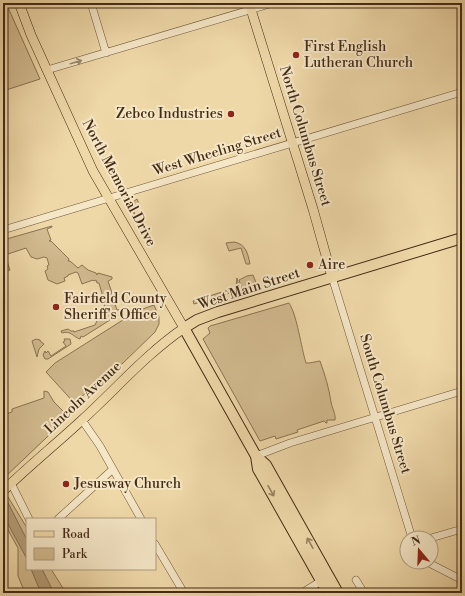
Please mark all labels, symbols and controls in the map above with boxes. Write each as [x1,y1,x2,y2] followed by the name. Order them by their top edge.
[304,38,414,72] place label: First English Lutheran Church
[291,50,301,60] marker: First English Lutheran Church
[70,58,83,65] one-way arrow
[275,64,335,208] street label: North Columbus Street
[116,105,223,123] place label: Zebco Industries
[226,109,236,119] marker: Zebco Industries
[78,116,160,250] street label: North Memorial Drive
[150,124,283,180] street label: West Wheeling Street
[317,256,345,274] place label: Aire
[305,260,315,270] marker: Aire
[195,264,302,314] street label: West Main Street
[64,290,167,324] place label: Fairfield County Sheriff's Office
[51,302,61,312] marker: Fairfield County Sheriff's Office
[355,332,415,476] street label: South Columbus Street
[41,358,125,438] street label: Lincoln Avenue
[73,475,182,493] place label: Jesusway Church
[61,479,71,489] marker: Jesusway Church
[268,485,275,497] one-way arrow
[26,518,156,570] legend
[62,527,90,542] text: Road
[399,530,439,570] north arrow
[410,533,423,550] text: N
[306,537,313,549] one-way arrow
[62,547,88,562] text: Park

